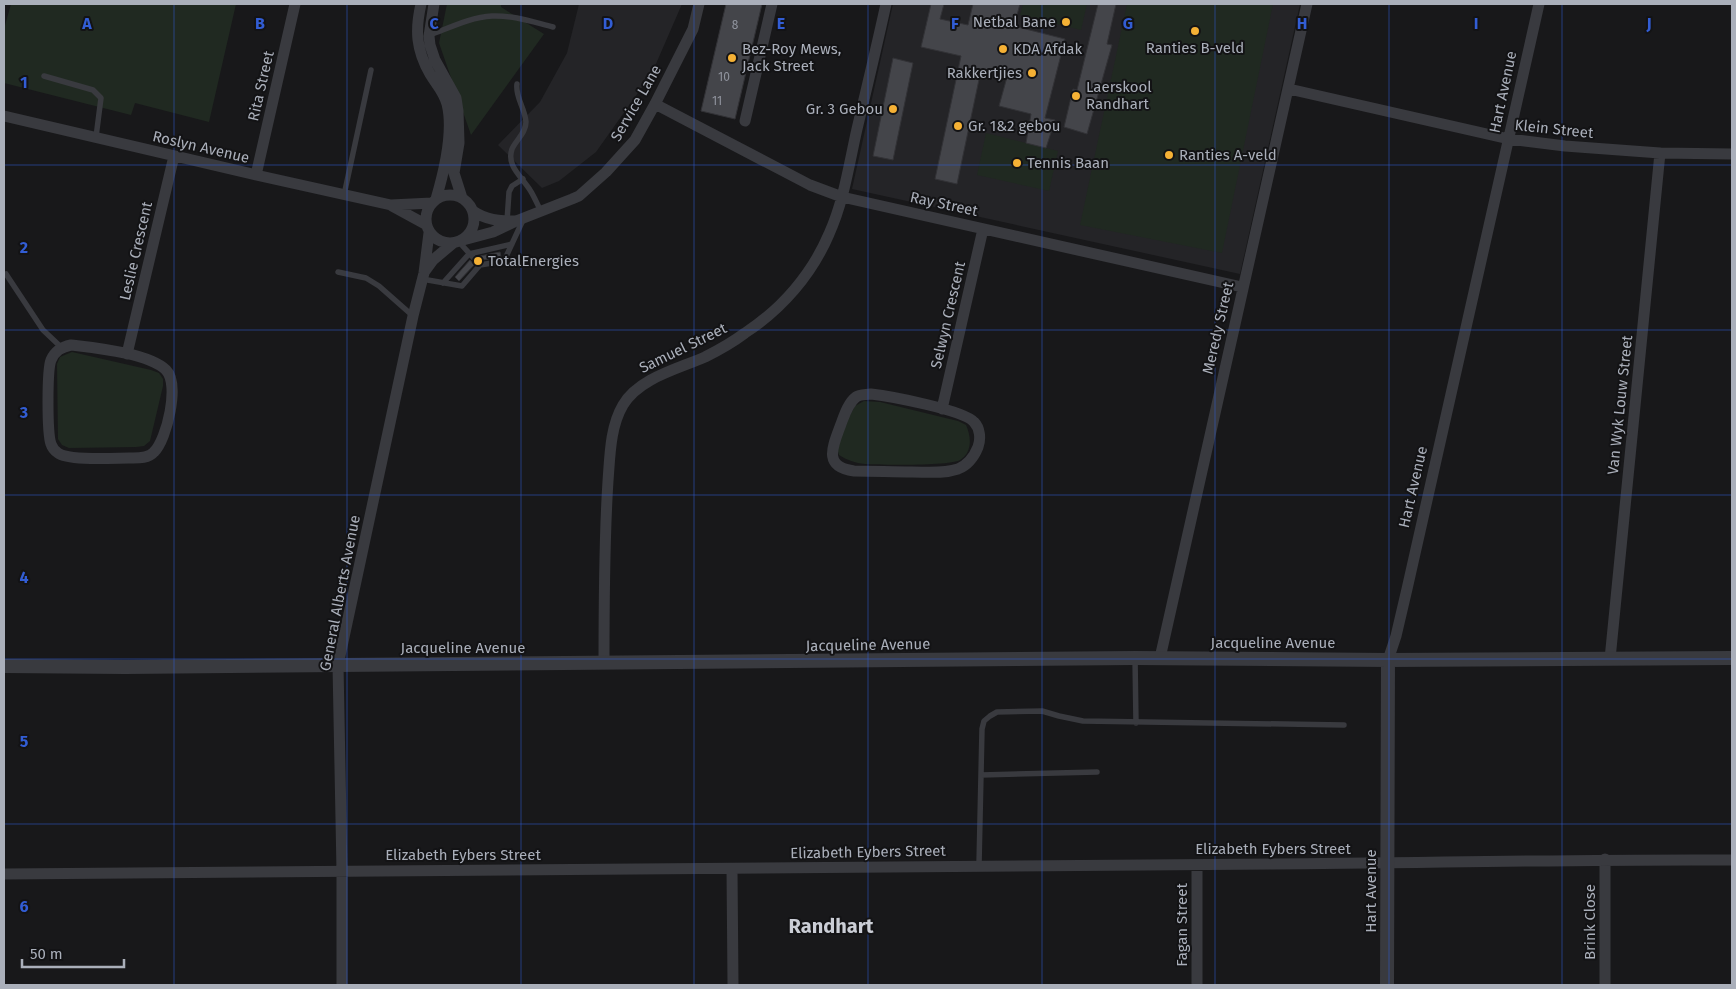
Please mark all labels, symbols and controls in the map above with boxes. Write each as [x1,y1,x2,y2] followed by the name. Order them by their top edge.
[973,13,1056,31] place label: Netbal Bane
[81,14,92,33] text: A
[255,14,265,33] text: B
[429,14,439,33] text: C
[603,14,613,33] text: D
[777,14,785,33] text: E
[951,14,959,33] text: F
[1123,14,1133,33] text: G
[1297,14,1307,33] text: H
[1474,14,1478,33] text: I
[1645,14,1652,33] text: J
[1060,16,1072,28] marker: Netbal Bane
[732,18,739,32] house number: 8
[1189,25,1201,37] marker: Ranties B-veld
[1146,39,1244,57] place label: Ranties B-veld
[742,40,841,75] place label: Bez-Roy Mews, Jack Street
[1013,40,1083,58] place label: KDA Afdak
[997,43,1009,55] marker: KDA Afdak
[244,49,278,123] street label: Rita Street
[1486,49,1520,135] street label: Hart Avenue
[726,52,738,64] marker: Bez-Roy Mews, Jack Street
[607,62,665,144] street label: Service Lane
[947,64,1022,82] place label: Rakkertjies
[1026,67,1038,79] marker: Rakkertjies
[718,70,730,84] house number: 10
[20,73,28,92] text: 1
[1086,78,1152,113] place label: Laerskool Randhart
[1070,90,1082,102] marker: Laerskool Randhart
[712,94,722,108] house number: 11
[806,100,883,118] place label: Gr. 3 Gebou
[887,103,899,115] marker: Gr. 3 Gebou
[1514,116,1595,142] street label: Klein Street
[968,117,1061,135] place label: Gr. 1&2 gebou
[952,120,964,132] marker: Gr. 1&2 gebou
[151,127,251,167] street label: Roslyn Avenue
[1179,146,1277,164] place label: Ranties A-veld
[1163,149,1175,161] marker: Ranties A-veld
[1027,154,1109,172] place label: Tennis Baan
[1011,157,1023,169] marker: Tennis Baan
[908,188,980,220] street label: Ray Street
[116,199,156,302] street label: Leslie Crescent
[20,238,28,257] text: 2
[488,252,579,270] place label: TotalEnergies
[472,255,484,267] marker: TotalEnergies
[927,259,969,370] street label: Selwyn Crescent
[1199,279,1238,376] street label: Meredy Street
[636,319,730,377] street label: Samuel Street
[1604,334,1636,476] street label: Van Wyk Louw Street
[19,403,28,422] text: 3
[1395,444,1431,530] street label: Hart Avenue
[316,514,364,672] street label: General Alberts Avenue
[19,568,29,587] text: 4
[1211,634,1335,652] street label: Jacqueline Avenue
[805,635,931,655] street label: Jacqueline Avenue
[401,639,525,657] street label: Jacqueline Avenue
[20,732,29,751] text: 5
[1195,840,1351,858] street label: Elizabeth Eybers Street
[790,842,947,862] street label: Elizabeth Eybers Street
[385,846,541,864] street label: Elizabeth Eybers Street
[1362,849,1380,933] street label: Hart Avenue
[1173,883,1191,967] street label: Fagan Street
[1581,884,1599,960] street label: Brink Close
[19,897,29,916] text: 6
[789,914,874,938] district label: Randhart
[22,936,125,968] scale bar
[30,945,63,963] text: 50 m

